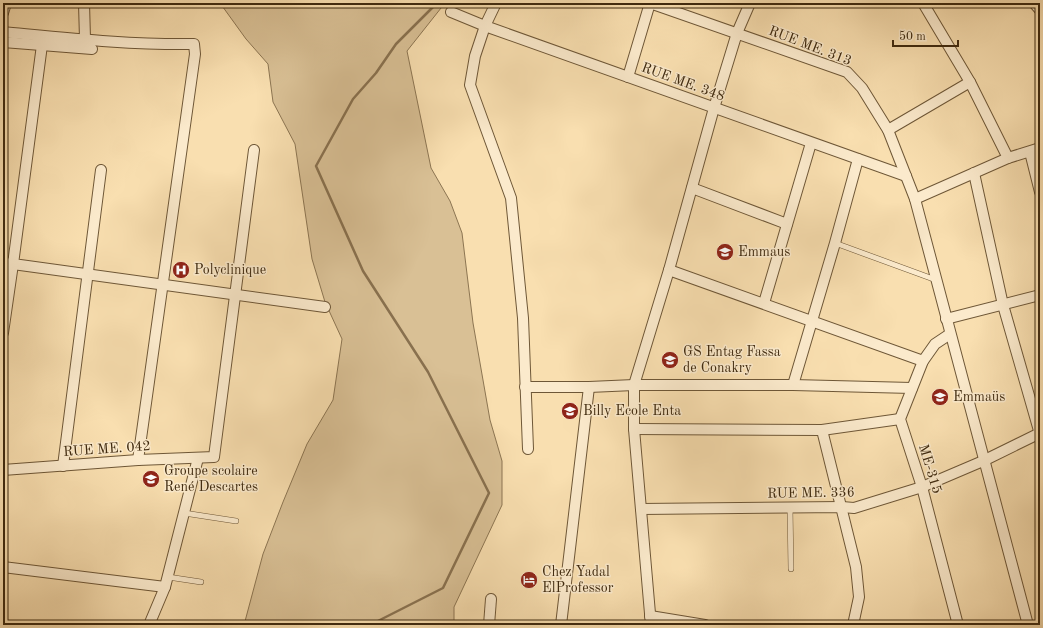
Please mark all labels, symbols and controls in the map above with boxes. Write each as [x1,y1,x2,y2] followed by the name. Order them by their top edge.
[893,22,958,48] scale bar
[767,24,853,68] street label: RUE ME. 313
[899,30,926,43] text: 50 m
[639,60,727,104] street label: RUE ME. 348
[715,242,735,262] school or university icon: Emmaus
[738,245,790,259] place label: Emmaus
[171,260,191,280] hospital icon: Polyclinique
[194,263,266,277] place label: Polyclinique
[683,345,781,375] place label: GS Entag Fassa de Conakry
[660,350,680,370] school or university icon: GS Entag Fassa de Conakry
[930,387,950,407] school or university icon: Emmaüs
[953,390,1005,404] place label: Emmaüs
[560,401,580,421] school or university icon: Billy Ecole Enta
[583,404,681,418] place label: Billy Ecole Enta
[63,439,151,459] street label: RUE ME. 042
[916,443,944,495] street label: ME-315
[164,464,258,494] place label: Groupe scolaire René Descartes
[141,469,161,489] school or university icon: Groupe scolaire René Descartes
[767,485,855,501] street label: RUE ME. 336
[542,565,614,595] place label: Chez Yadal ElProfessor
[519,570,539,590] hotel icon: Chez Yadal ElProfessor

